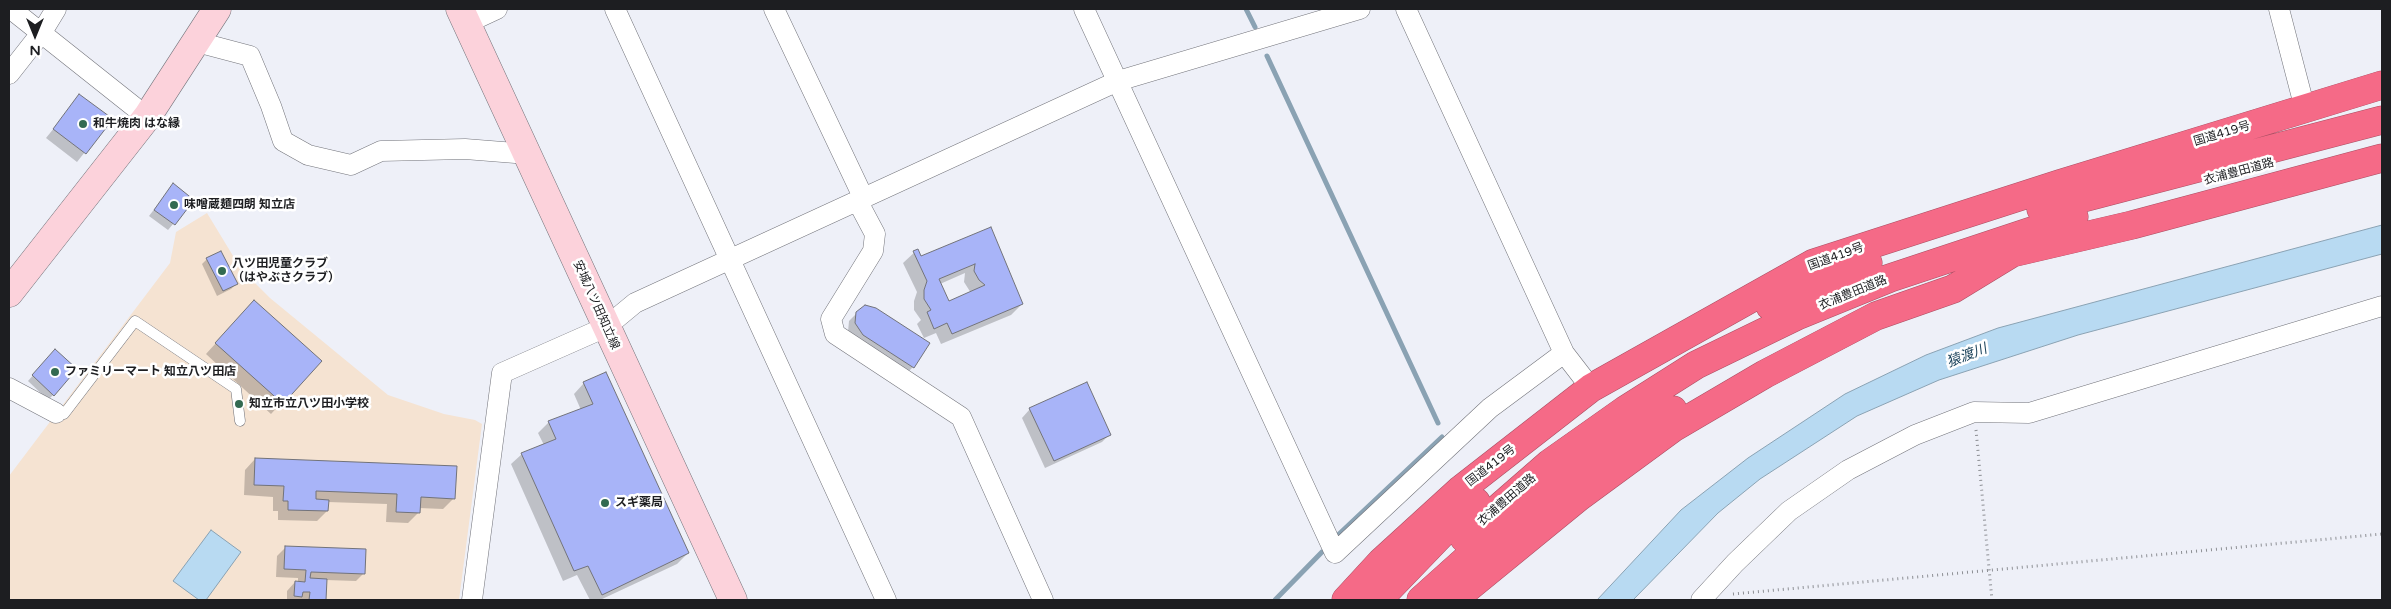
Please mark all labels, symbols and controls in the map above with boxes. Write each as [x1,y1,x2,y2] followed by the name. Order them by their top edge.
[10,10,60,60] north arrow
[29,42,41,59] text: N
[93,117,180,131] place label: 和牛焼肉 はな縁
[77,118,89,130] marker: 和牛焼肉 はな縁
[2192,119,2252,149] street label: 国道419号
[2202,156,2276,188] street label: 衣浦豊田道路
[184,198,295,212] place label: 味噌蔵麺四朗 知立店
[168,199,180,211] marker: 味噌蔵麺四朗 知立店
[1806,240,1866,274] street label: 国道419号
[232,257,340,285] place label: 八ツ田児童クラブ （はやぶさクラブ）
[570,258,622,352] street label: 安城八ツ田知立線
[216,265,228,277] marker: 八ツ田児童クラブ （はやぶさクラブ）
[1817,273,1889,313] street label: 衣浦豊田道路
[1944,341,1990,371] water label: 猿渡川
[65,365,236,379] place label: ファミリーマート 知立八ツ田店
[49,366,61,378] marker: ファミリーマート 知立八ツ田店
[249,397,369,411] place label: 知立市立八ツ田小学校
[233,398,245,410] marker: 知立市立八ツ田小学校
[1463,442,1519,490] street label: 国道419号
[1475,471,1539,529] street label: 衣浦豊田道路
[615,496,663,510] place label: スギ薬局
[599,497,611,509] marker: スギ薬局

